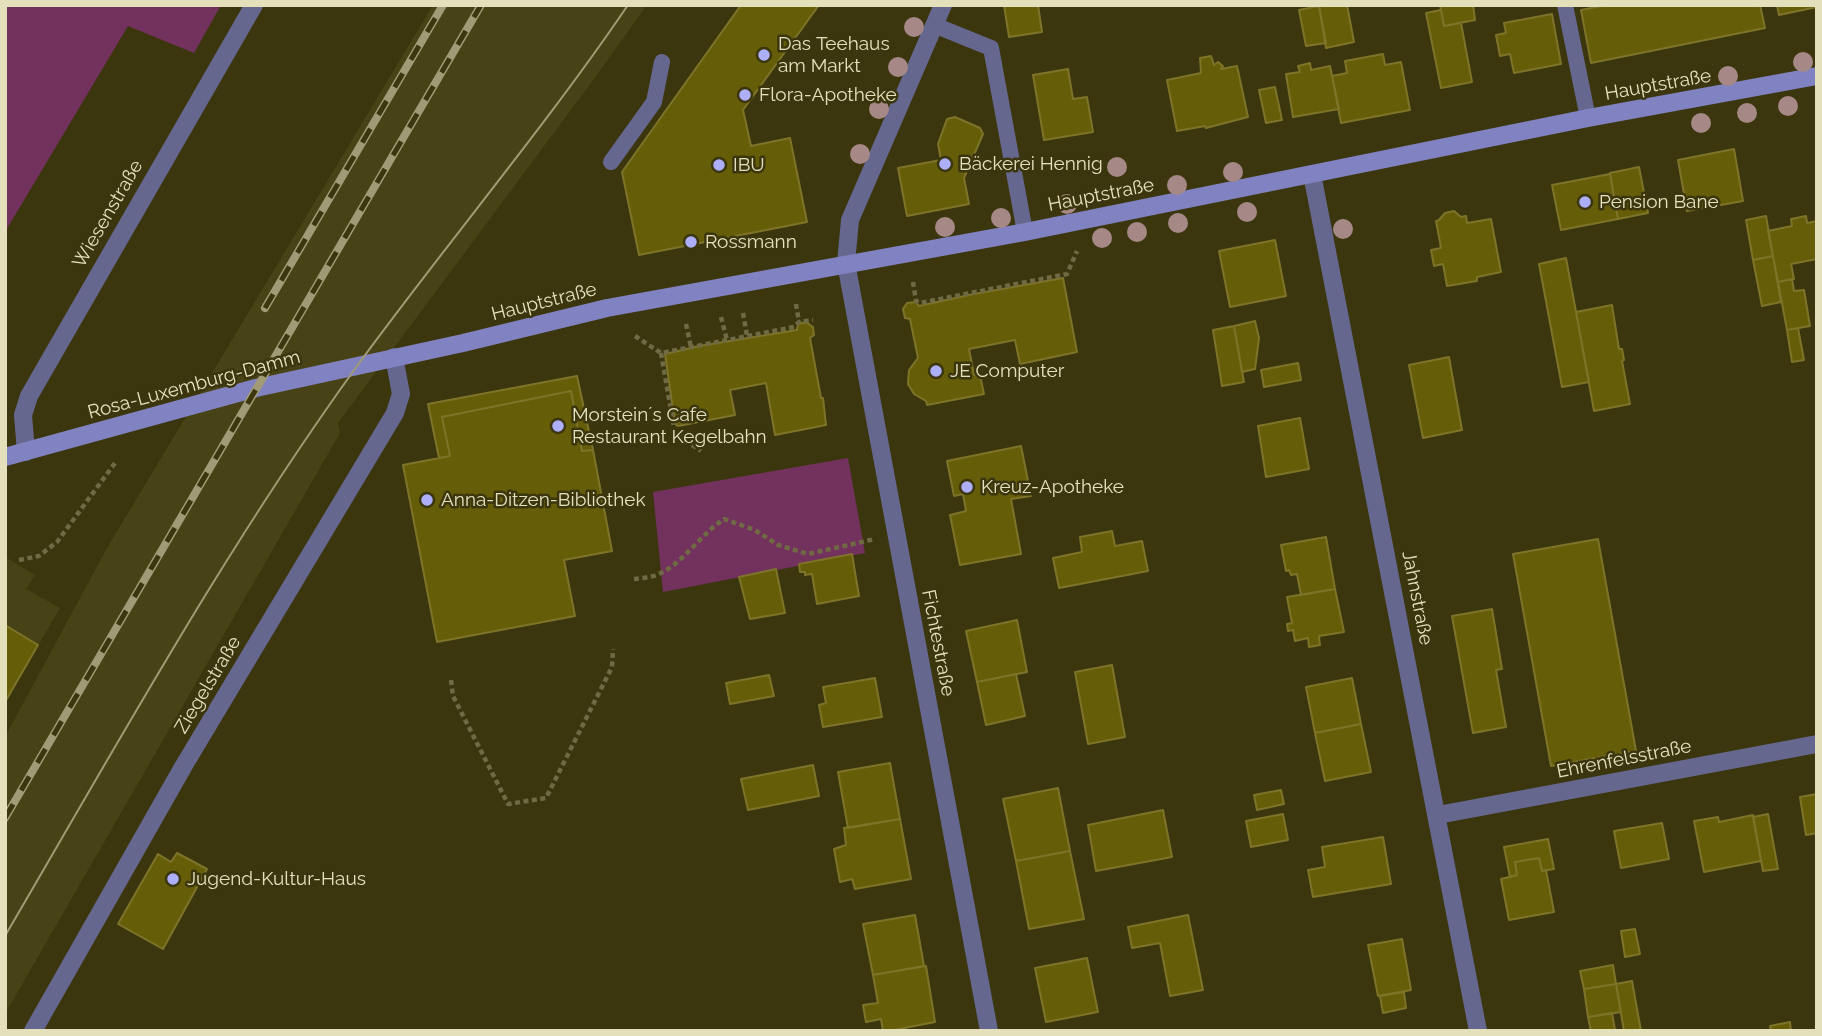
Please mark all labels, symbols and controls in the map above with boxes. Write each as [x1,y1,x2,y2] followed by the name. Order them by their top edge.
[778,33,890,77] place label: Das Teehaus am Markt
[756,47,772,63] marker: Das Teehaus am Markt
[1603,64,1713,106] street label: Hauptstraße
[759,84,897,106] place label: Flora-Apotheke
[737,87,753,103] marker: Flora-Apotheke
[959,153,1103,175] place label: Bäckerei Hennig
[733,154,765,176] place label: IBU
[68,156,148,272] street label: Wiesenstraße
[937,156,953,172] marker: Bäckerei Hennig
[711,157,727,173] marker: IBU
[1046,174,1156,216] street label: Hauptstraße
[1599,191,1719,213] place label: Pension Bane
[1577,194,1593,210] marker: Pension Bane
[705,231,797,253] place label: Rossmann
[683,234,699,250] marker: Rossmann
[489,278,599,326] street label: Hauptstraße
[85,346,303,424] street label: Rosa-Luxemburg-Damm
[950,360,1064,382] place label: JE Computer
[928,363,944,379] marker: JE Computer
[572,404,767,448] place label: Morstein´s Cafe Restaurant Kegelbahn
[550,418,566,434] marker: Morstein´s Cafe Restaurant Kegelbahn
[981,476,1124,498] place label: Kreuz-Apotheke
[959,479,975,495] marker: Kreuz-Apotheke
[441,489,645,511] place label: Anna-Ditzen-Bibliothek
[419,492,435,508] marker: Anna-Ditzen-Bibliothek
[1397,549,1437,647] street label: Jahnstraße
[916,588,960,698] street label: Fichtestraße
[170,632,246,738] street label: Ziegelstraße
[1555,735,1693,783] street label: Ehrenfelsstraße
[187,868,366,890] place label: Jugend-Kultur-Haus
[165,871,181,887] marker: Jugend-Kultur-Haus

